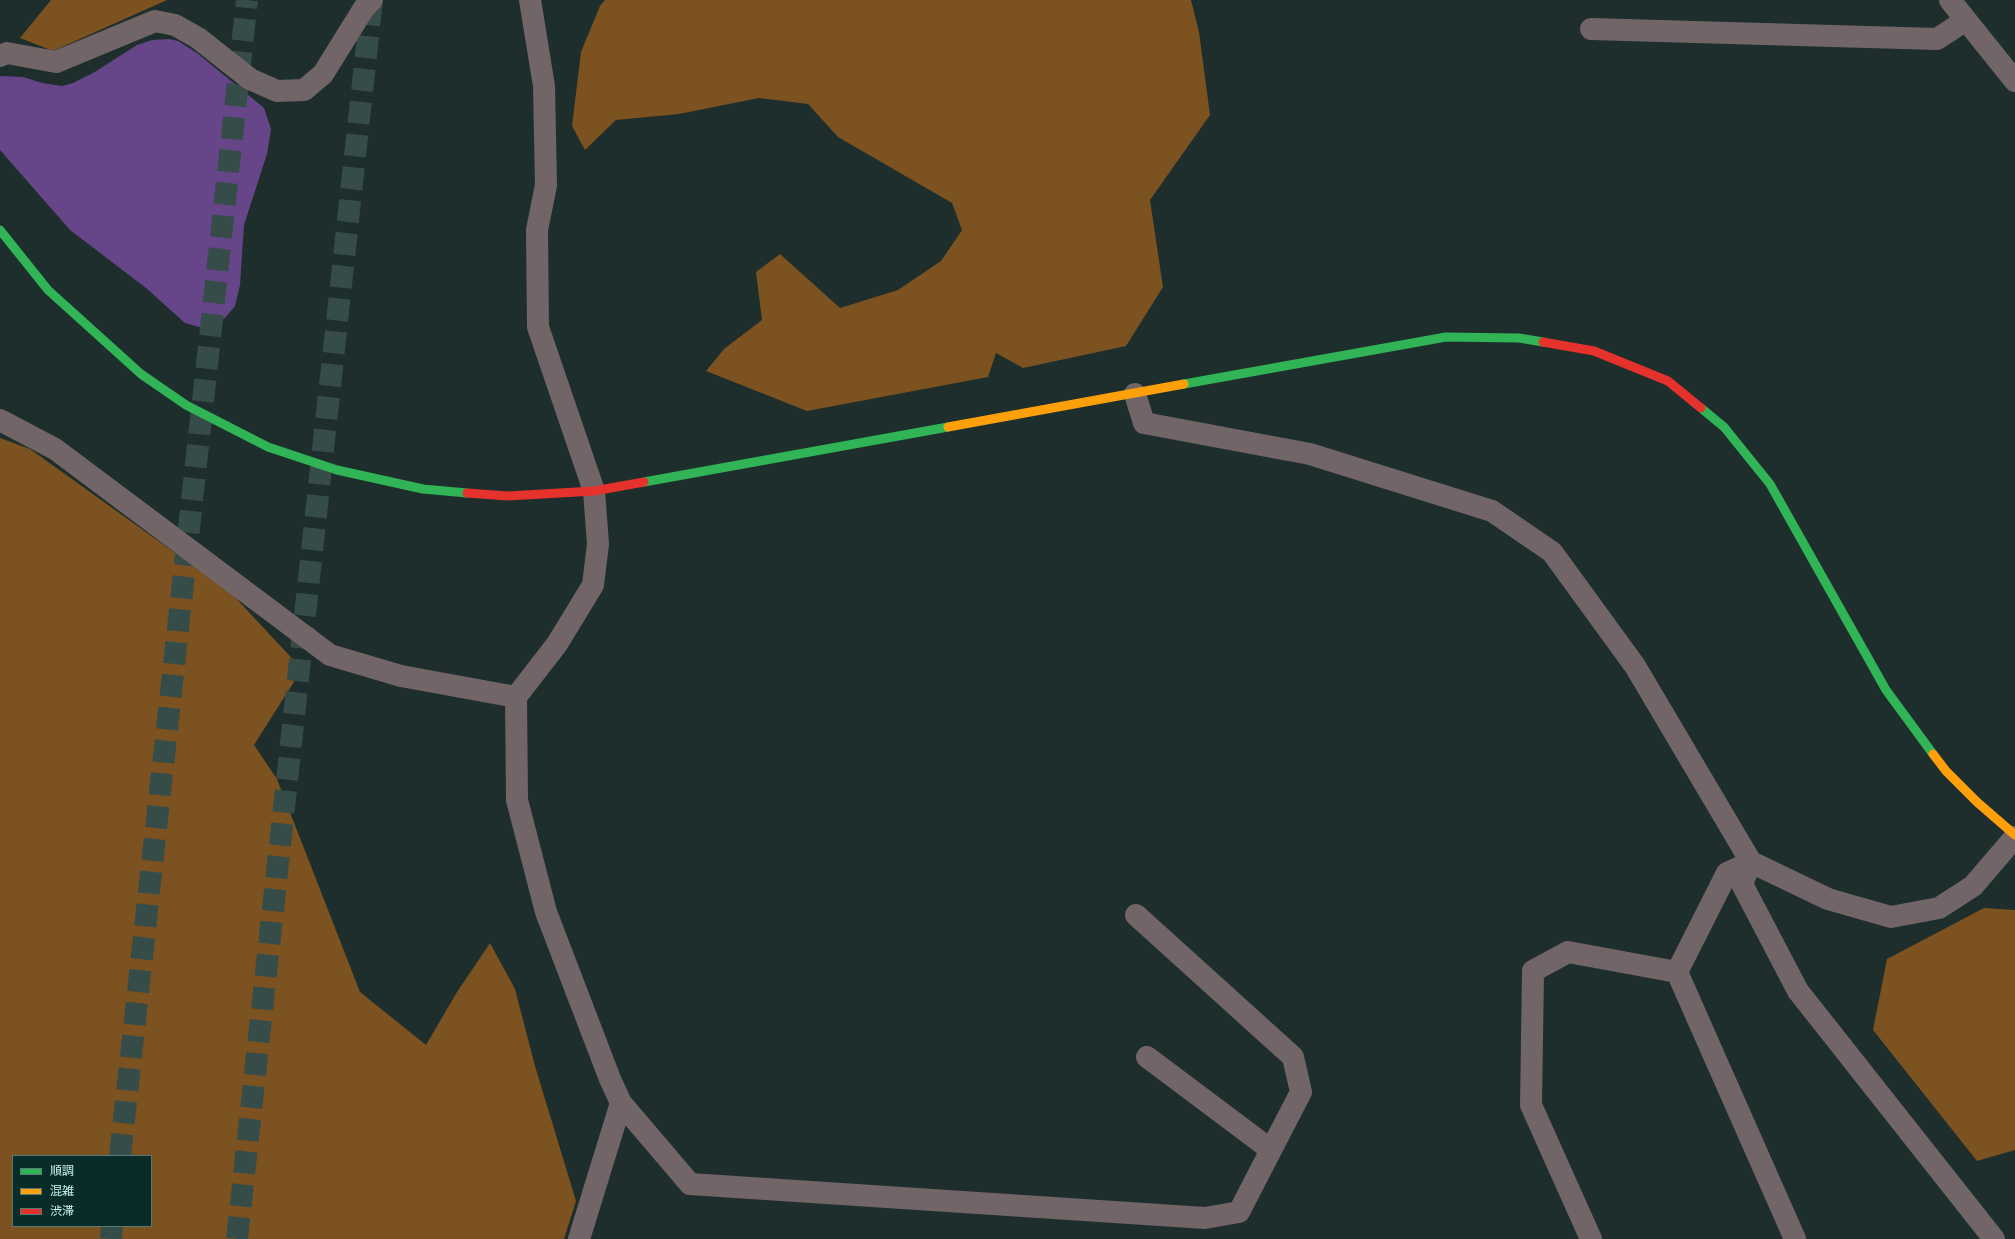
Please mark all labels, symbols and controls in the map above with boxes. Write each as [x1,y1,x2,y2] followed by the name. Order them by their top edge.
[12,1155,152,1227] legend
[50,1162,74,1181] text: 順調
[50,1182,74,1201] text: 混雑
[50,1202,74,1221] text: 渋滞

